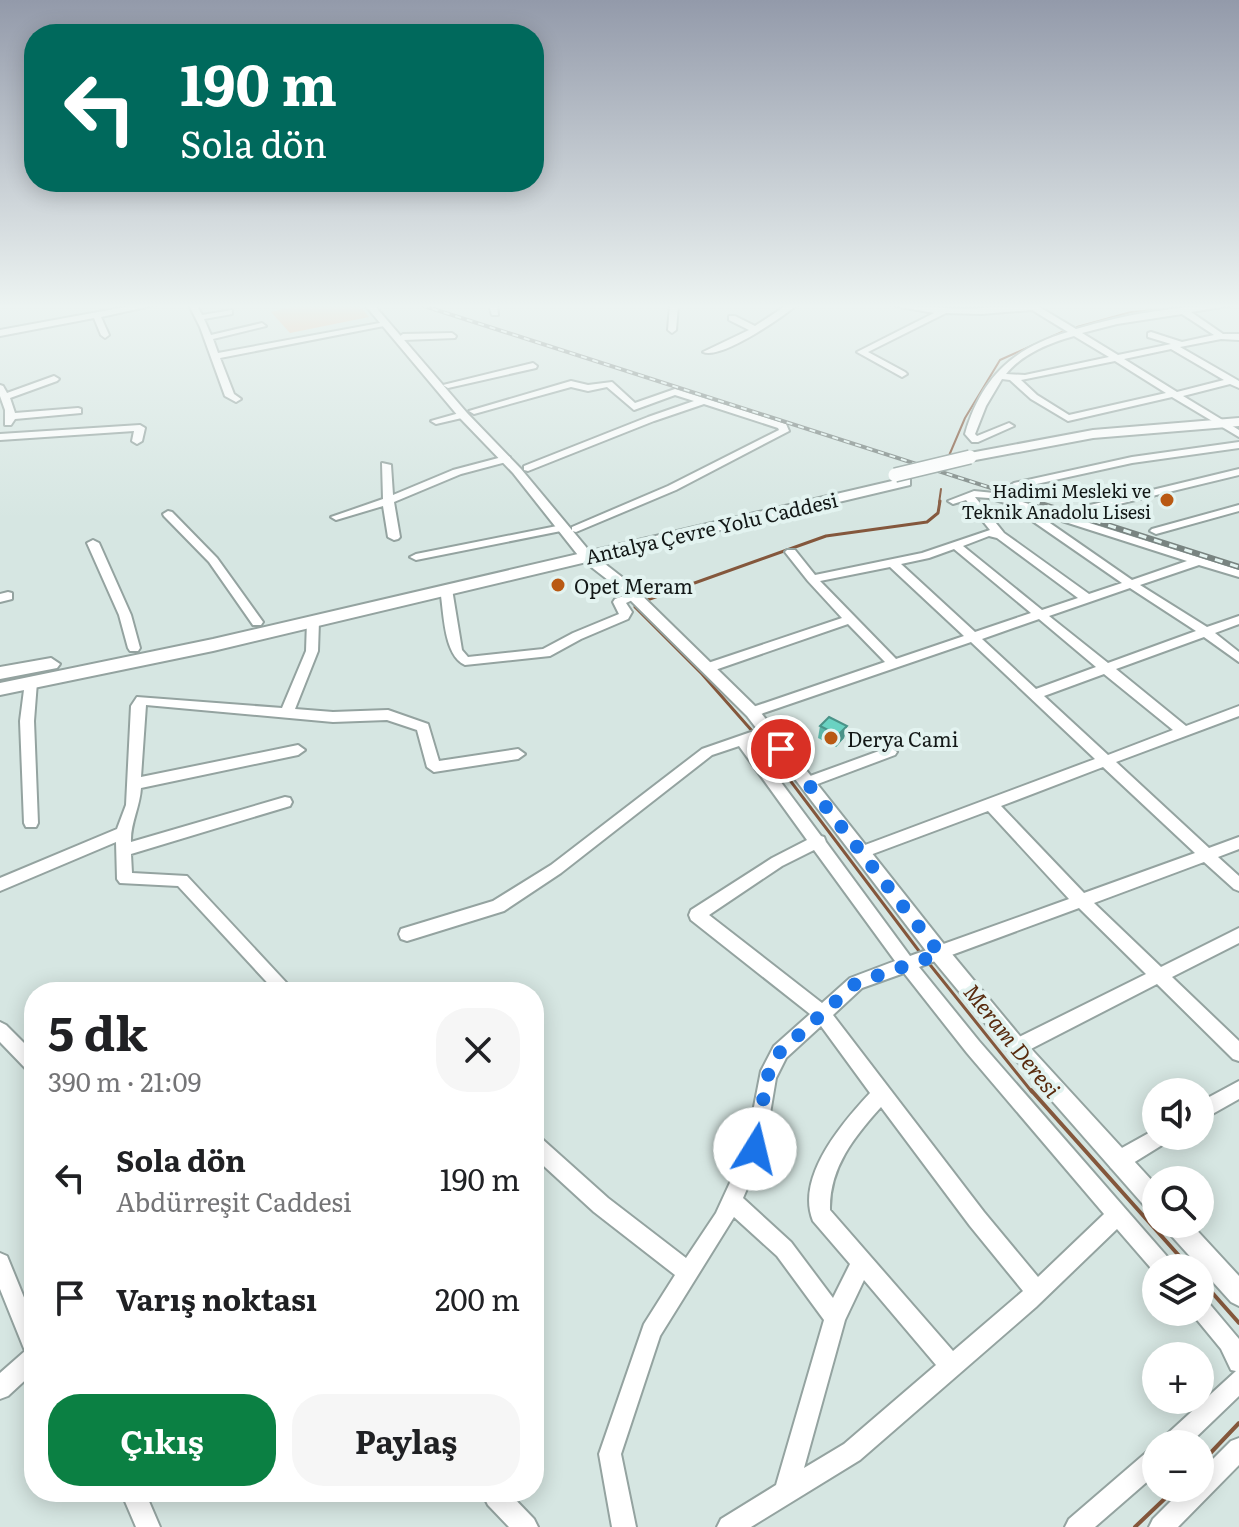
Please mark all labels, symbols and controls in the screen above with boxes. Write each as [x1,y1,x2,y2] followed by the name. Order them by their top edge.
[180,40,337,123] text: 190 m
[48,56,152,160] icon: left
[180,116,327,169] text: Sola dön
[961,477,1151,525] place label: Hadimi Mesleki ve Teknik Anadolu Lisesi
[582,483,841,571] street label: Antalya Çevre Yolu Caddesi
[1158,491,1176,509] marker: Hadimi Mesleki ve Teknik Anadolu Lisesi
[574,570,693,600] place label: Opet Meram
[549,576,567,594] marker: Opet Meram
[747,715,815,783] pin
[847,723,959,753] place label: Derya Cami
[759,727,803,771] icon: arrive
[822,729,840,747] marker: Derya Cami
[957,976,1070,1104] water label: Meram Deresi
[48,995,148,1066] text: 5 dk
[436,1008,520,1092] button: close
[48,1061,201,1100] text: 390 m · 21:09
[1142,1078,1214,1502] map controls
[1142,1078,1214,1150] button: sound
[713,1107,797,1191] position arrow
[116,1137,246,1181] text: Sola dön
[48,1156,92,1200] icon: left
[440,1156,520,1200] text: 190 m
[1142,1166,1214,1238] button: search
[116,1181,352,1220] text: Abdürreşit Caddesi
[1142,1254,1214,1326] button: layers
[48,1276,92,1320] icon: arrive
[116,1276,317,1320] text: Varış noktası
[435,1276,520,1320] text: 200 m
[1142,1342,1214,1414] button: +
[48,1394,276,1486] button: Çıkış
[292,1394,520,1486] button: Paylaş
[1142,1430,1214,1502] button: −

